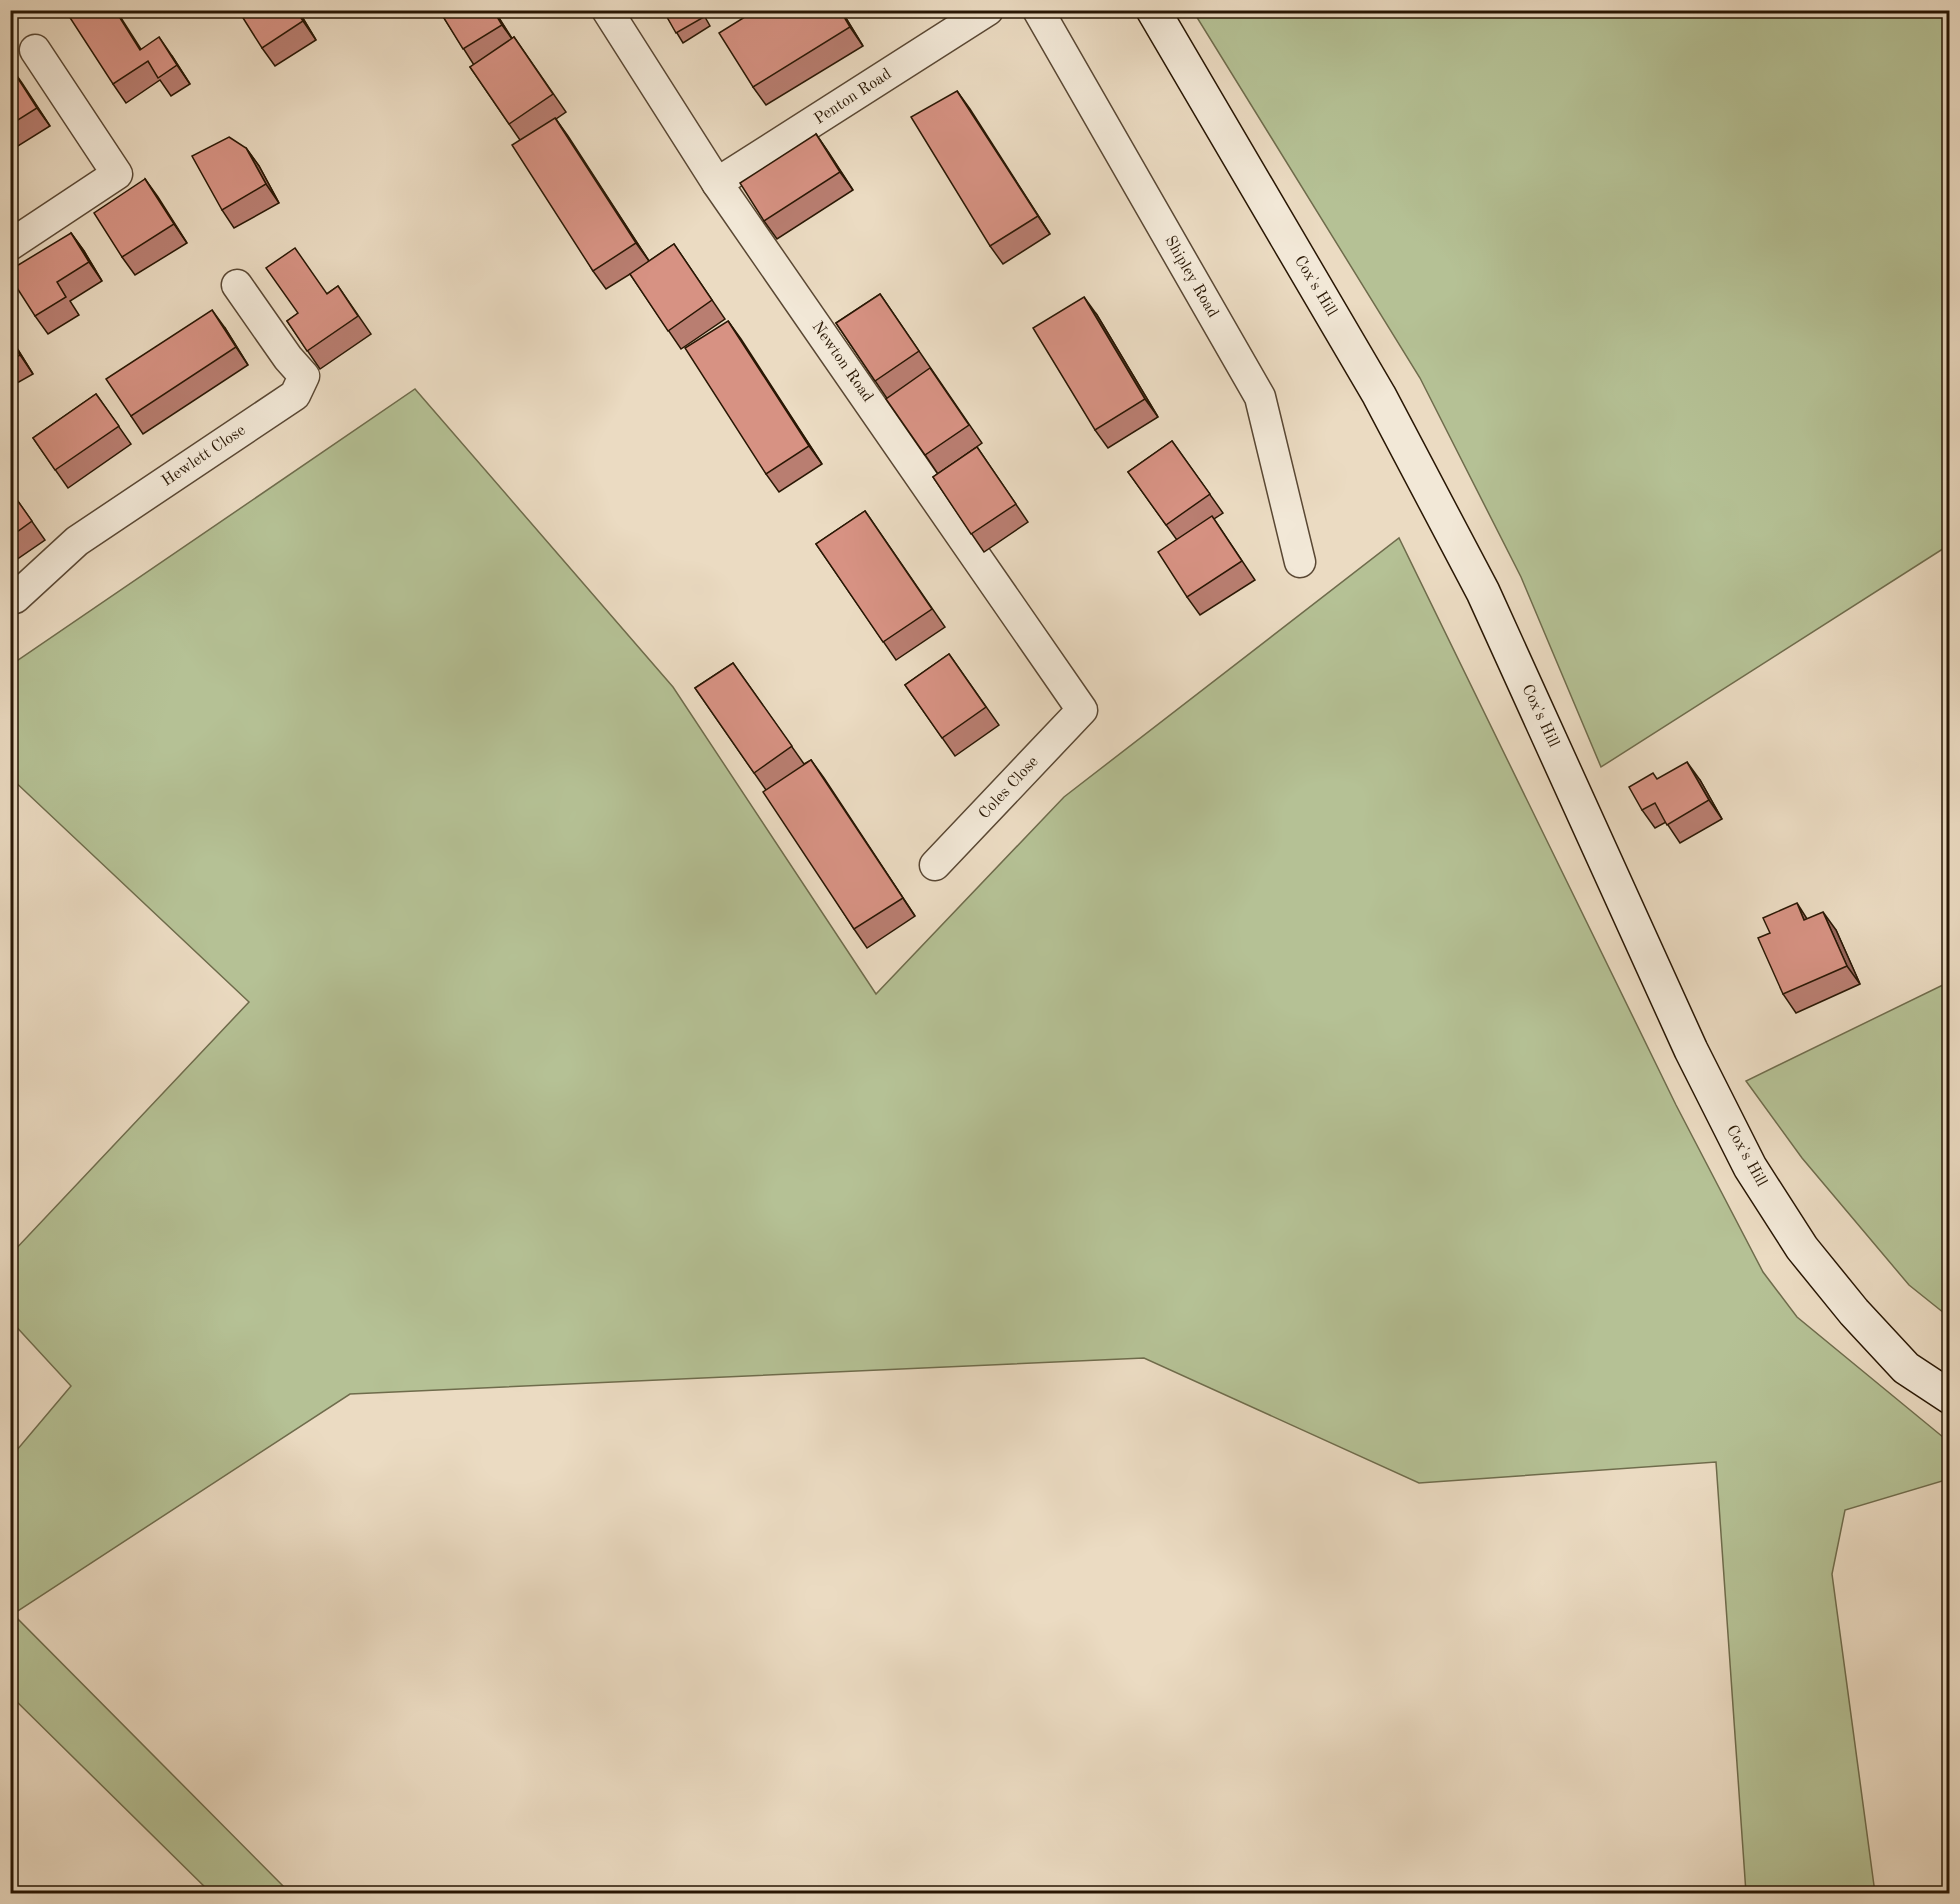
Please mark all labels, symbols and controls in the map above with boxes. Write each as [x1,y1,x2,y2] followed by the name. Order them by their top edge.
[812,66,894,128] street label: Penton Road
[1161,233,1221,321] street label: Shipley Road
[1291,253,1339,319] street label: Cox's Hill
[808,319,876,405] street label: Newton Road
[159,422,249,490] street label: Hewlett Close
[1518,682,1562,750] street label: Cox's Hill
[976,754,1042,822] street label: Coles Close
[1723,1123,1769,1189] street label: Cox's Hill

